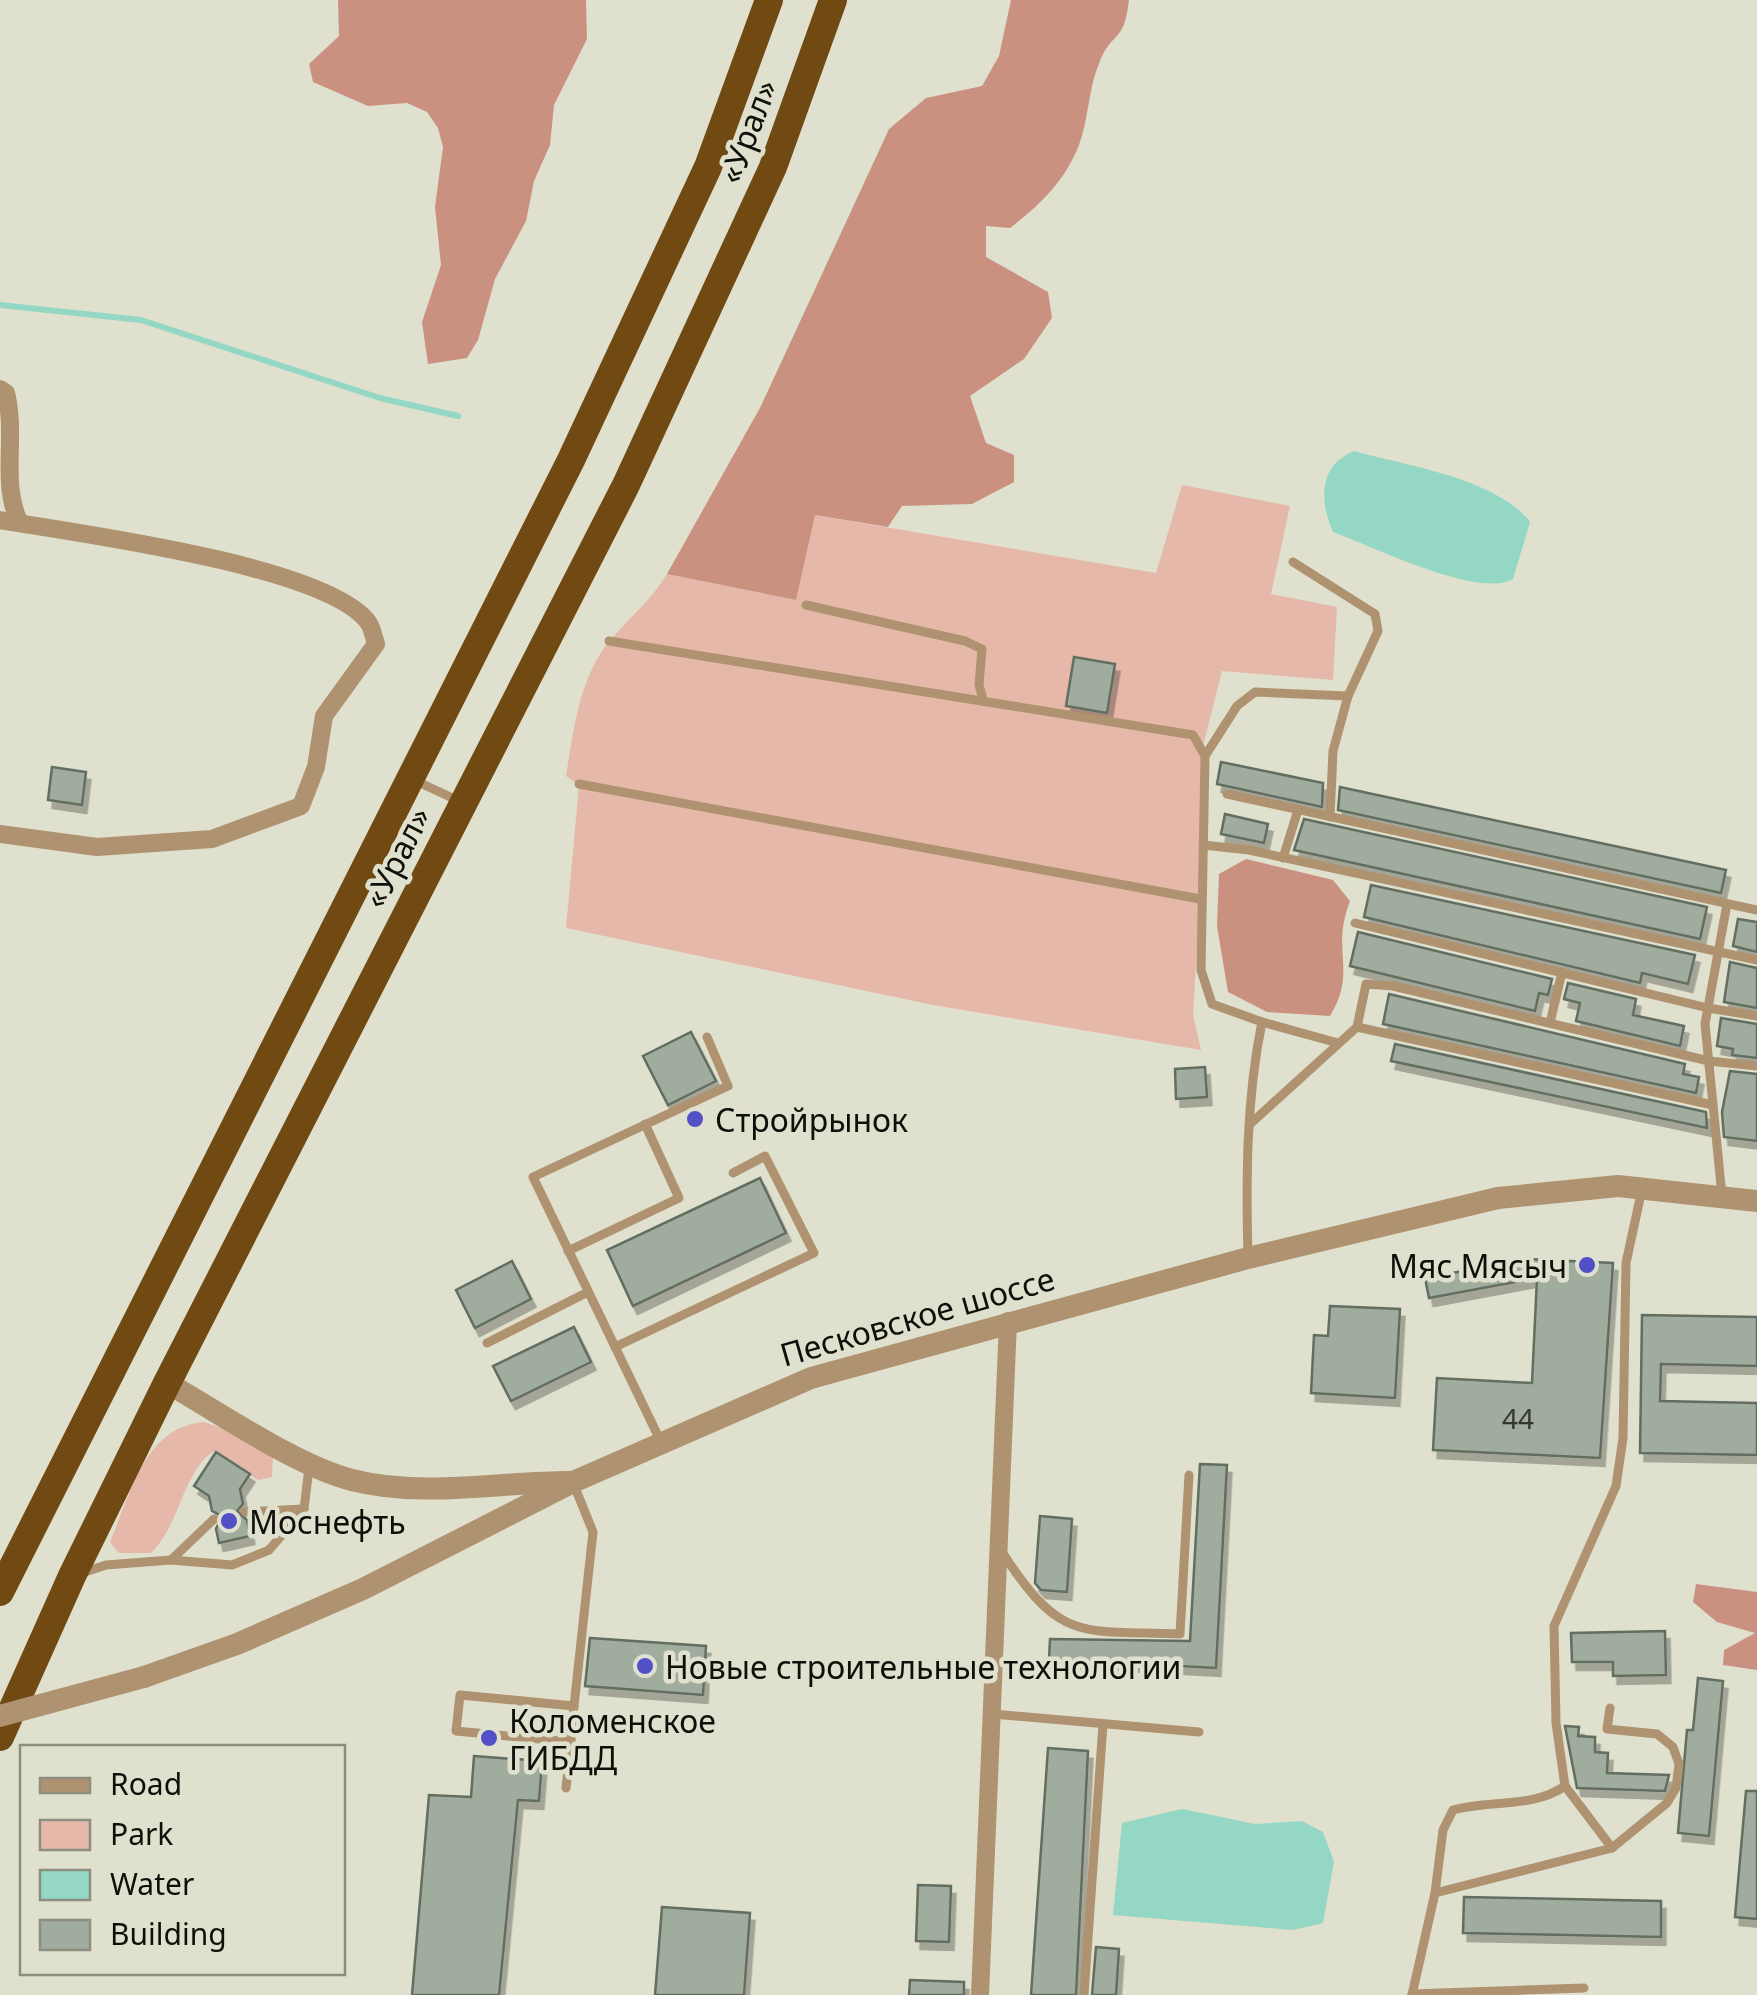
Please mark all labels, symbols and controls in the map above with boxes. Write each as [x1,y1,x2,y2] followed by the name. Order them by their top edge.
[708,73,786,189] street label: «Урал»
[352,799,440,915] street label: «Урал»
[715,1098,908,1141] place label: Стройрынок
[684,1108,706,1130] marker: Стройрынок
[1389,1244,1567,1287] place label: Мяс Мясыч
[1576,1254,1598,1276] marker: Мяс Мясыч
[775,1256,1059,1376] street label: Песковское шоссе
[1502,1399,1534,1437] house number: 44
[249,1500,406,1543] place label: Моснефть
[218,1510,240,1532] marker: Моснефть
[665,1645,1181,1688] place label: Новые строительные технологии
[634,1655,656,1677] marker: Новые строительные технологии
[509,1699,716,1779] place label: Коломенское ГИБДД
[478,1727,500,1749] marker: Коломенское ГИБДД
[20,1745,345,1975] legend
[110,1763,182,1804] text: Road
[110,1813,173,1854] text: Park
[110,1863,194,1904] text: Water
[110,1913,227,1954] text: Building

